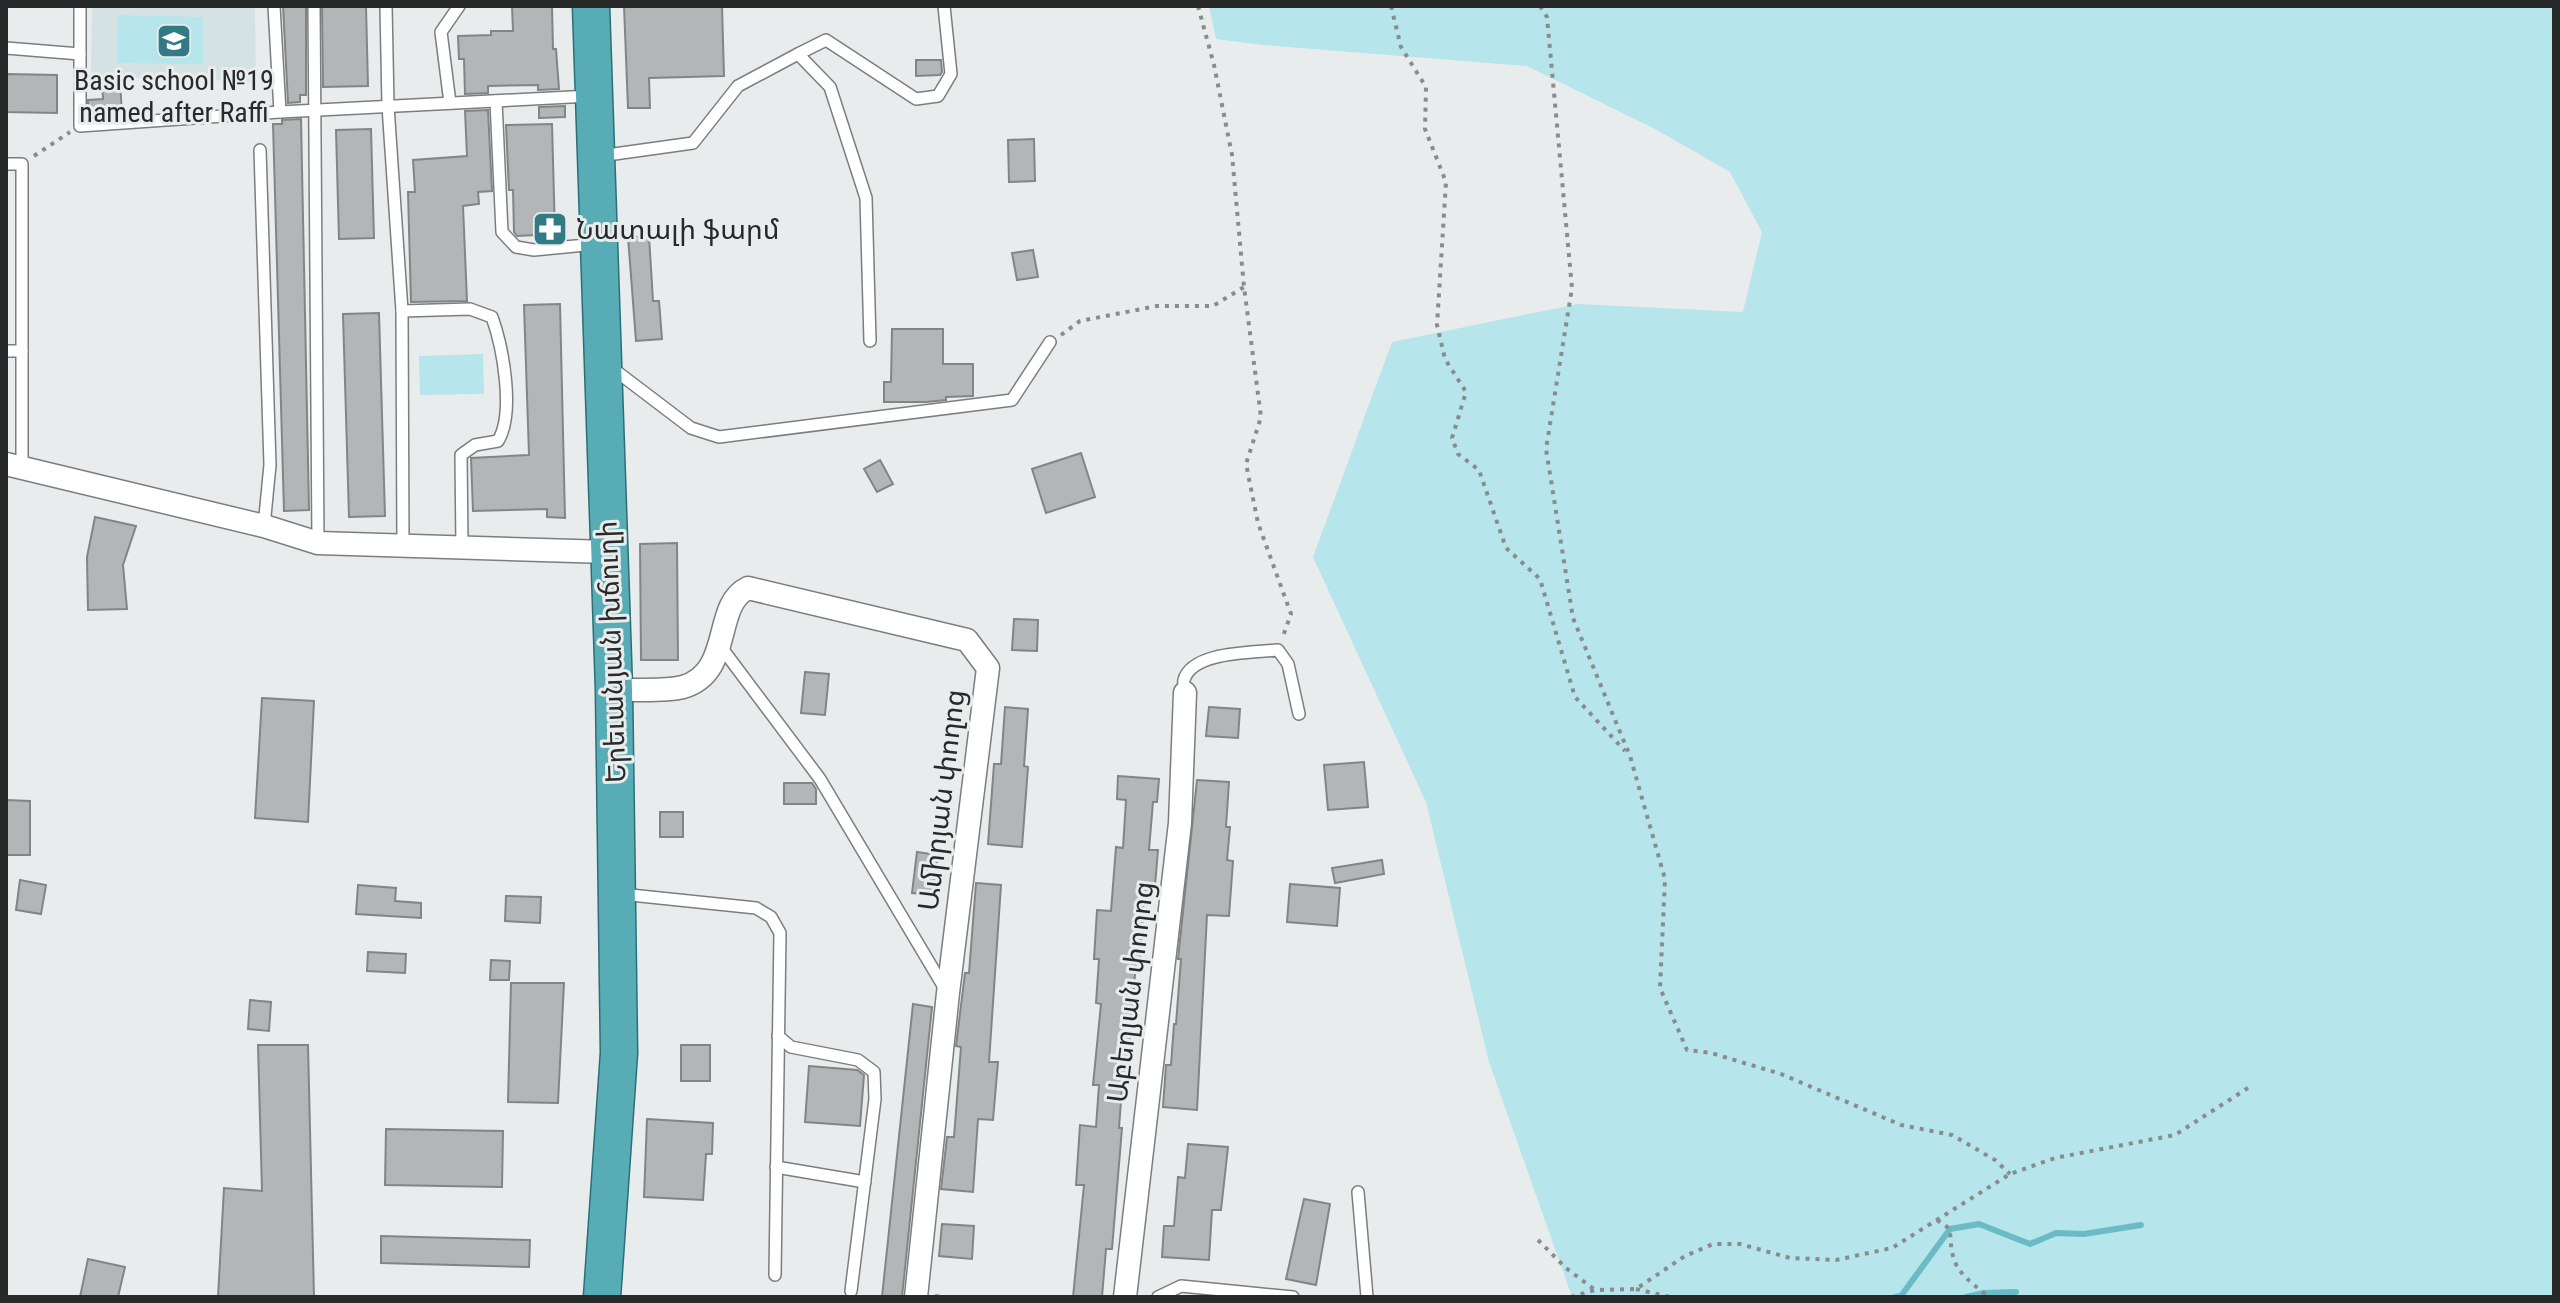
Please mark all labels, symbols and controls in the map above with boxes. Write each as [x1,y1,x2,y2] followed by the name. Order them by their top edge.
[155,22,193,60] school or university icon: Basic school №19 named after Raffi
[74,64,274,129] place label: Basic school №19 named after Raffi
[531,210,569,248] pharmacy icon: Նատալի ֆարմ
[576,213,780,246] place label: Նատալի ֆարմ
[590,520,633,784] street label: Երեւանյան խճուղի
[912,688,971,913] street label: Ամիրյան փողոց
[1101,879,1160,1105] street label: Աբեղյան փողոց

